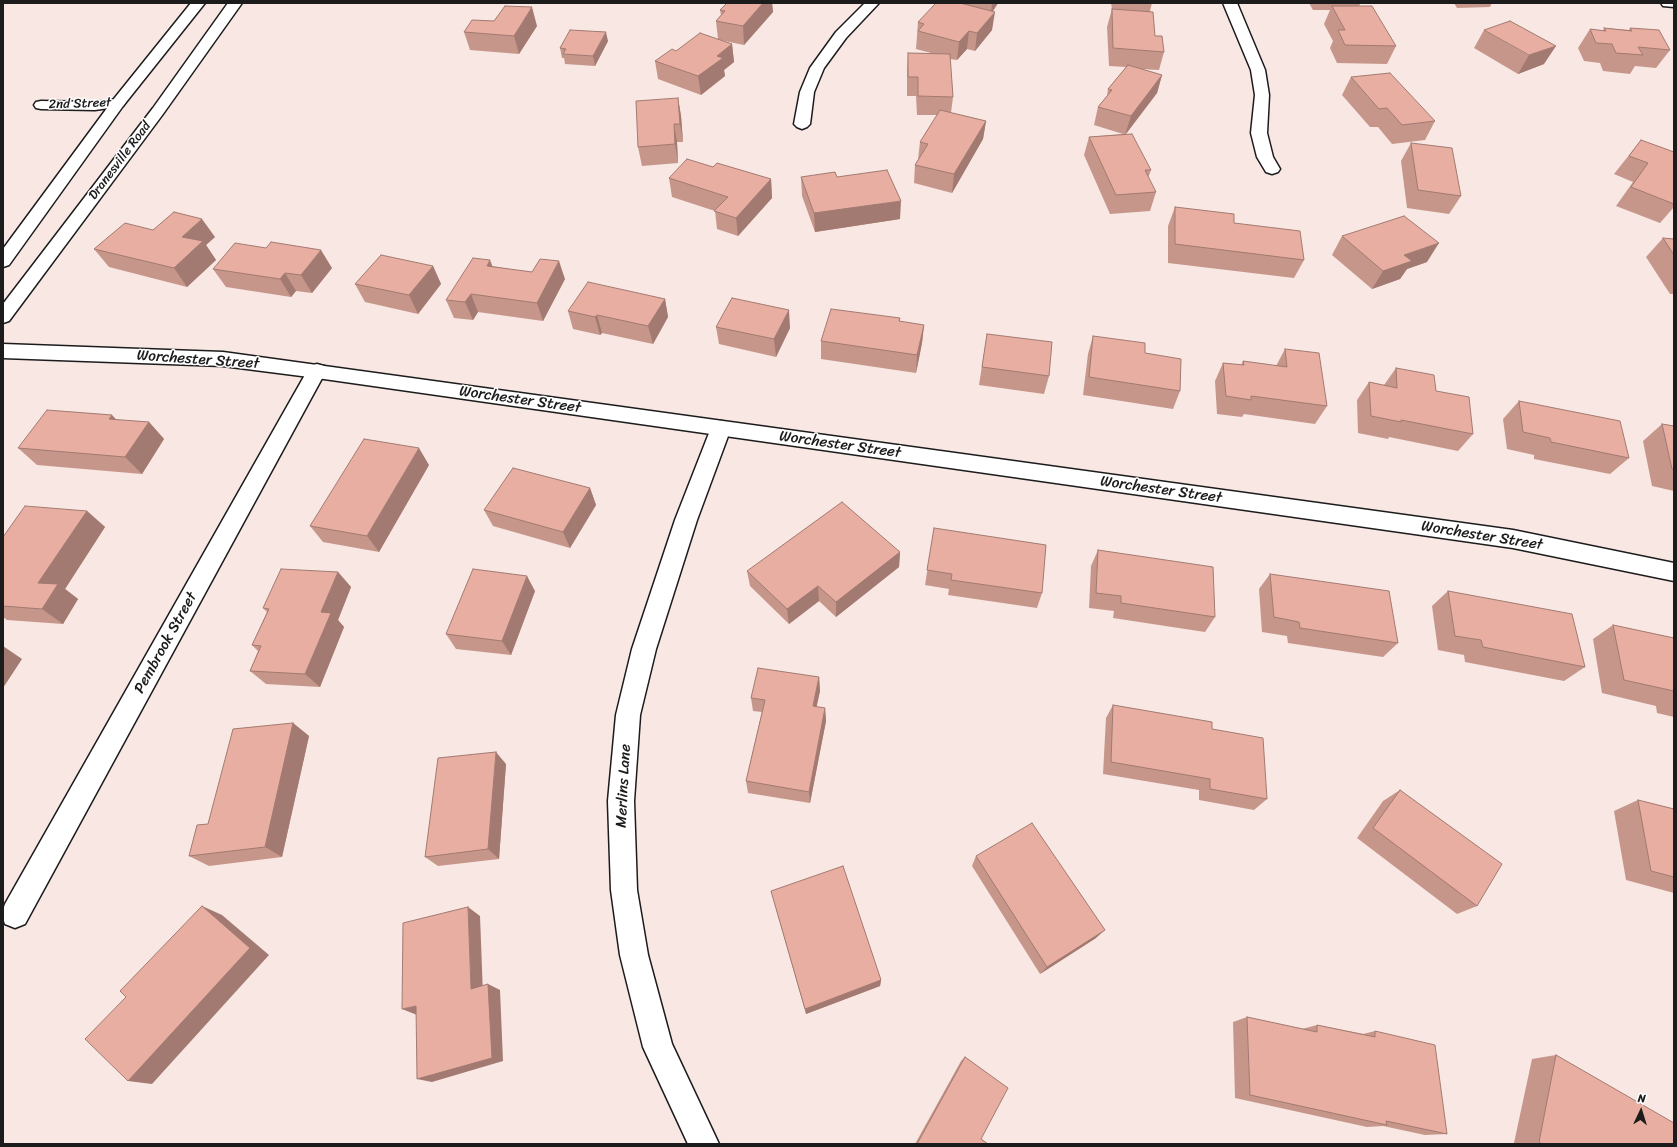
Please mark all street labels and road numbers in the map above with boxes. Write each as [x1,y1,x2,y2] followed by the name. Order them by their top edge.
[48,95,112,113] street label: 2nd Street
[86,119,154,203] street label: Dranesville Road
[136,347,260,373] street label: Worchester Street
[458,383,582,417] street label: Worchester Street
[778,428,902,462] street label: Worchester Street
[1099,473,1223,507] street label: Worchester Street
[1420,518,1544,554] street label: Worchester Street
[131,589,201,697] street label: Pembrook Street
[613,744,635,828] street label: Merlins Lane

